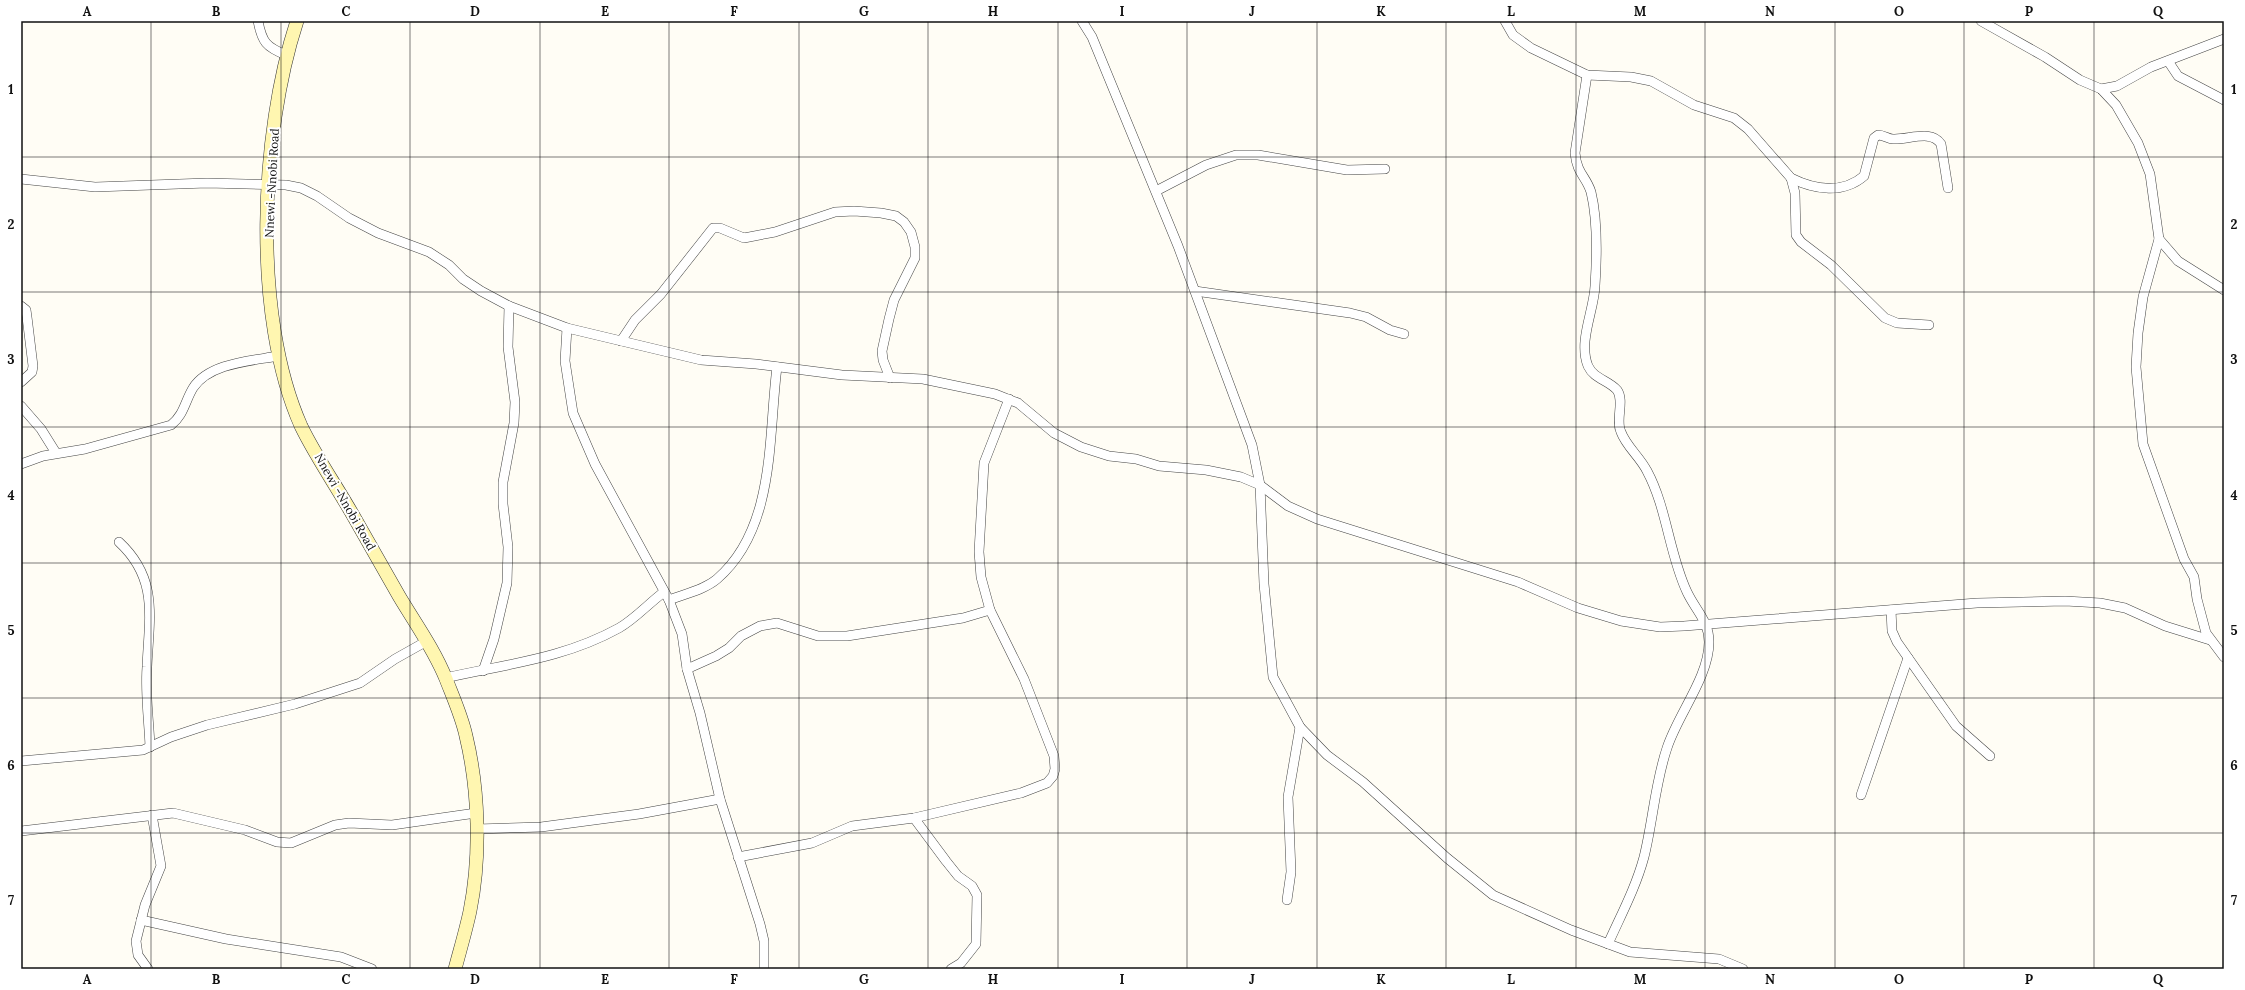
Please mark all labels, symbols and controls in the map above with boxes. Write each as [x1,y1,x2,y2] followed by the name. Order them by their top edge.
[83,3,92,20] text: A
[212,3,221,20] text: B
[342,3,351,20] text: C
[470,3,480,20] text: D
[601,3,609,20] text: E
[730,3,738,20] text: F
[859,3,869,20] text: G
[988,3,998,20] text: H
[1119,3,1125,20] text: I
[1249,3,1255,20] text: J
[1376,3,1386,20] text: K
[1507,3,1515,20] text: L
[1634,3,1647,20] text: M
[1765,3,1775,20] text: N
[1894,3,1904,20] text: O
[2025,3,2034,20] text: P
[2153,3,2164,20] text: Q
[8,81,14,98] text: 1
[2231,81,2237,98] text: 1
[261,128,282,238] street label: Nnewi -Nnobi Road
[8,216,15,233] text: 2
[2231,216,2238,233] text: 2
[7,351,15,368] text: 3
[2230,351,2238,368] text: 3
[312,451,379,553] street label: Nnewi -Nnobi Road
[7,487,15,504] text: 4
[2230,487,2238,504] text: 4
[7,622,15,639] text: 5
[2230,622,2238,639] text: 5
[7,757,15,774] text: 6
[2230,757,2238,774] text: 6
[8,892,14,909] text: 7
[2231,892,2237,909] text: 7
[83,971,92,988] text: A
[212,971,221,988] text: B
[342,971,351,988] text: C
[470,971,480,988] text: D
[601,971,609,988] text: E
[730,971,738,988] text: F
[859,971,869,988] text: G
[988,971,998,988] text: H
[1119,971,1125,988] text: I
[1249,971,1255,988] text: J
[1376,971,1386,988] text: K
[1507,971,1515,988] text: L
[1634,971,1647,988] text: M
[1765,971,1775,988] text: N
[1894,971,1904,988] text: O
[2025,971,2034,988] text: P
[2153,971,2164,988] text: Q

